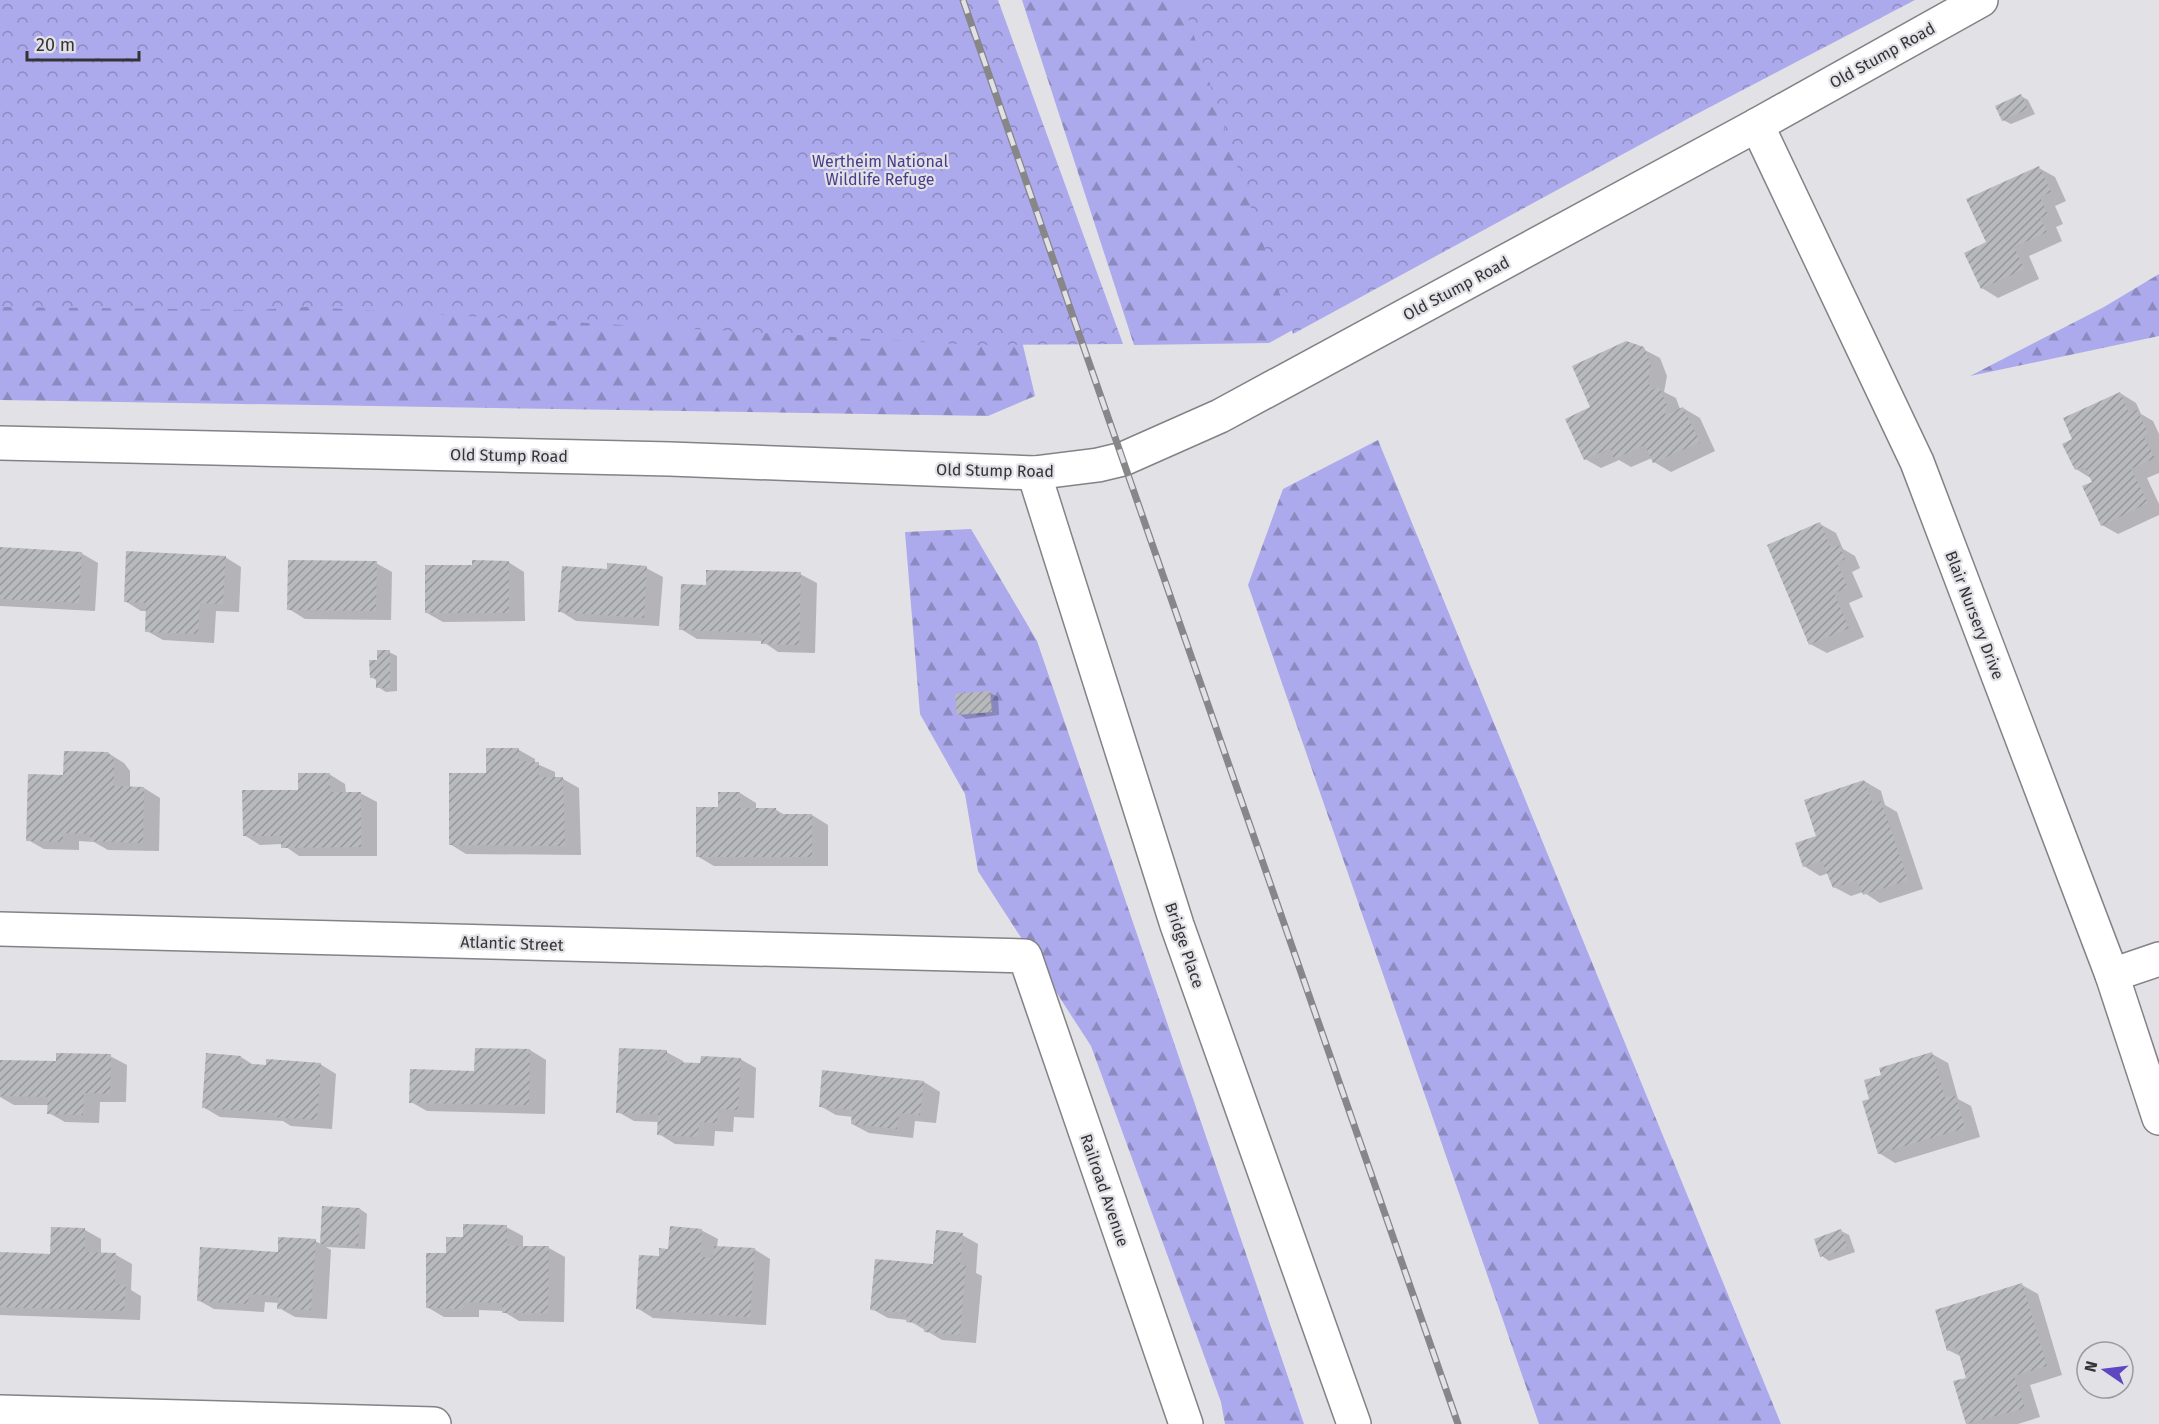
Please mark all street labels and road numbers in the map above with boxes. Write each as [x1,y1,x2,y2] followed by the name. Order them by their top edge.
[1826,19,1938,92] street label: Old Stump Road
[1400,252,1513,324] street label: Old Stump Road
[450,445,568,466] street label: Old Stump Road
[936,460,1054,481] street label: Old Stump Road
[1941,548,2008,682] street label: Blair Nursery Drive
[1161,900,1208,991] street label: Bridge Place
[460,932,564,955] street label: Atlantic Street
[1076,1131,1133,1249] street label: Railroad Avenue

